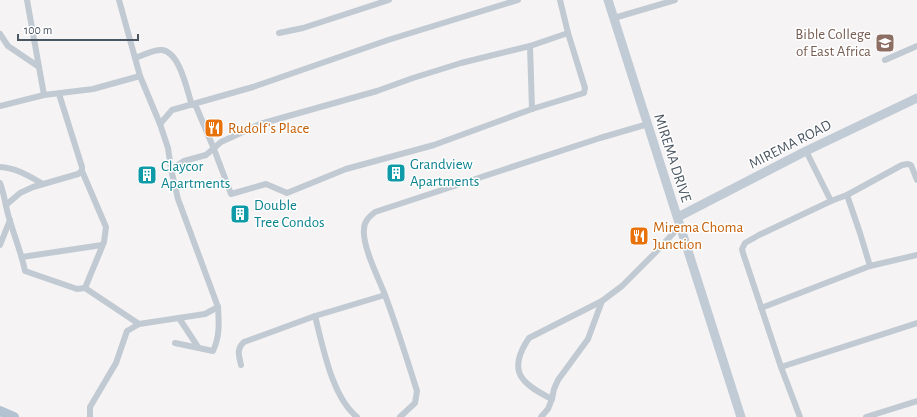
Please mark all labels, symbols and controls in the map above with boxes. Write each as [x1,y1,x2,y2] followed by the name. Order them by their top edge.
[18,16,138,42] scale bar
[24,24,52,36] text: 100 m
[795,27,871,59] place label: Bible College of East Africa
[874,32,896,54] school or university icon: Bible College of East Africa
[651,112,694,204] street label: MIREMA DRIVE
[203,117,225,139] restaurant icon: Rudolf's Place
[747,117,834,172] street label: MIREMA ROAD
[228,121,310,136] place label: Rudolf's Place
[410,157,479,189] place label: Grandview Apartments
[161,159,230,191] place label: Claycor Apartments
[385,162,407,184] building icon: Grandview Apartments
[136,164,158,186] building icon: Claycor Apartments
[254,198,325,230] place label: Double Tree Condos
[229,203,251,225] building icon: Double Tree Condos
[653,220,743,252] place label: Mirema Choma Junction
[628,225,650,247] restaurant icon: Mirema Choma Junction

